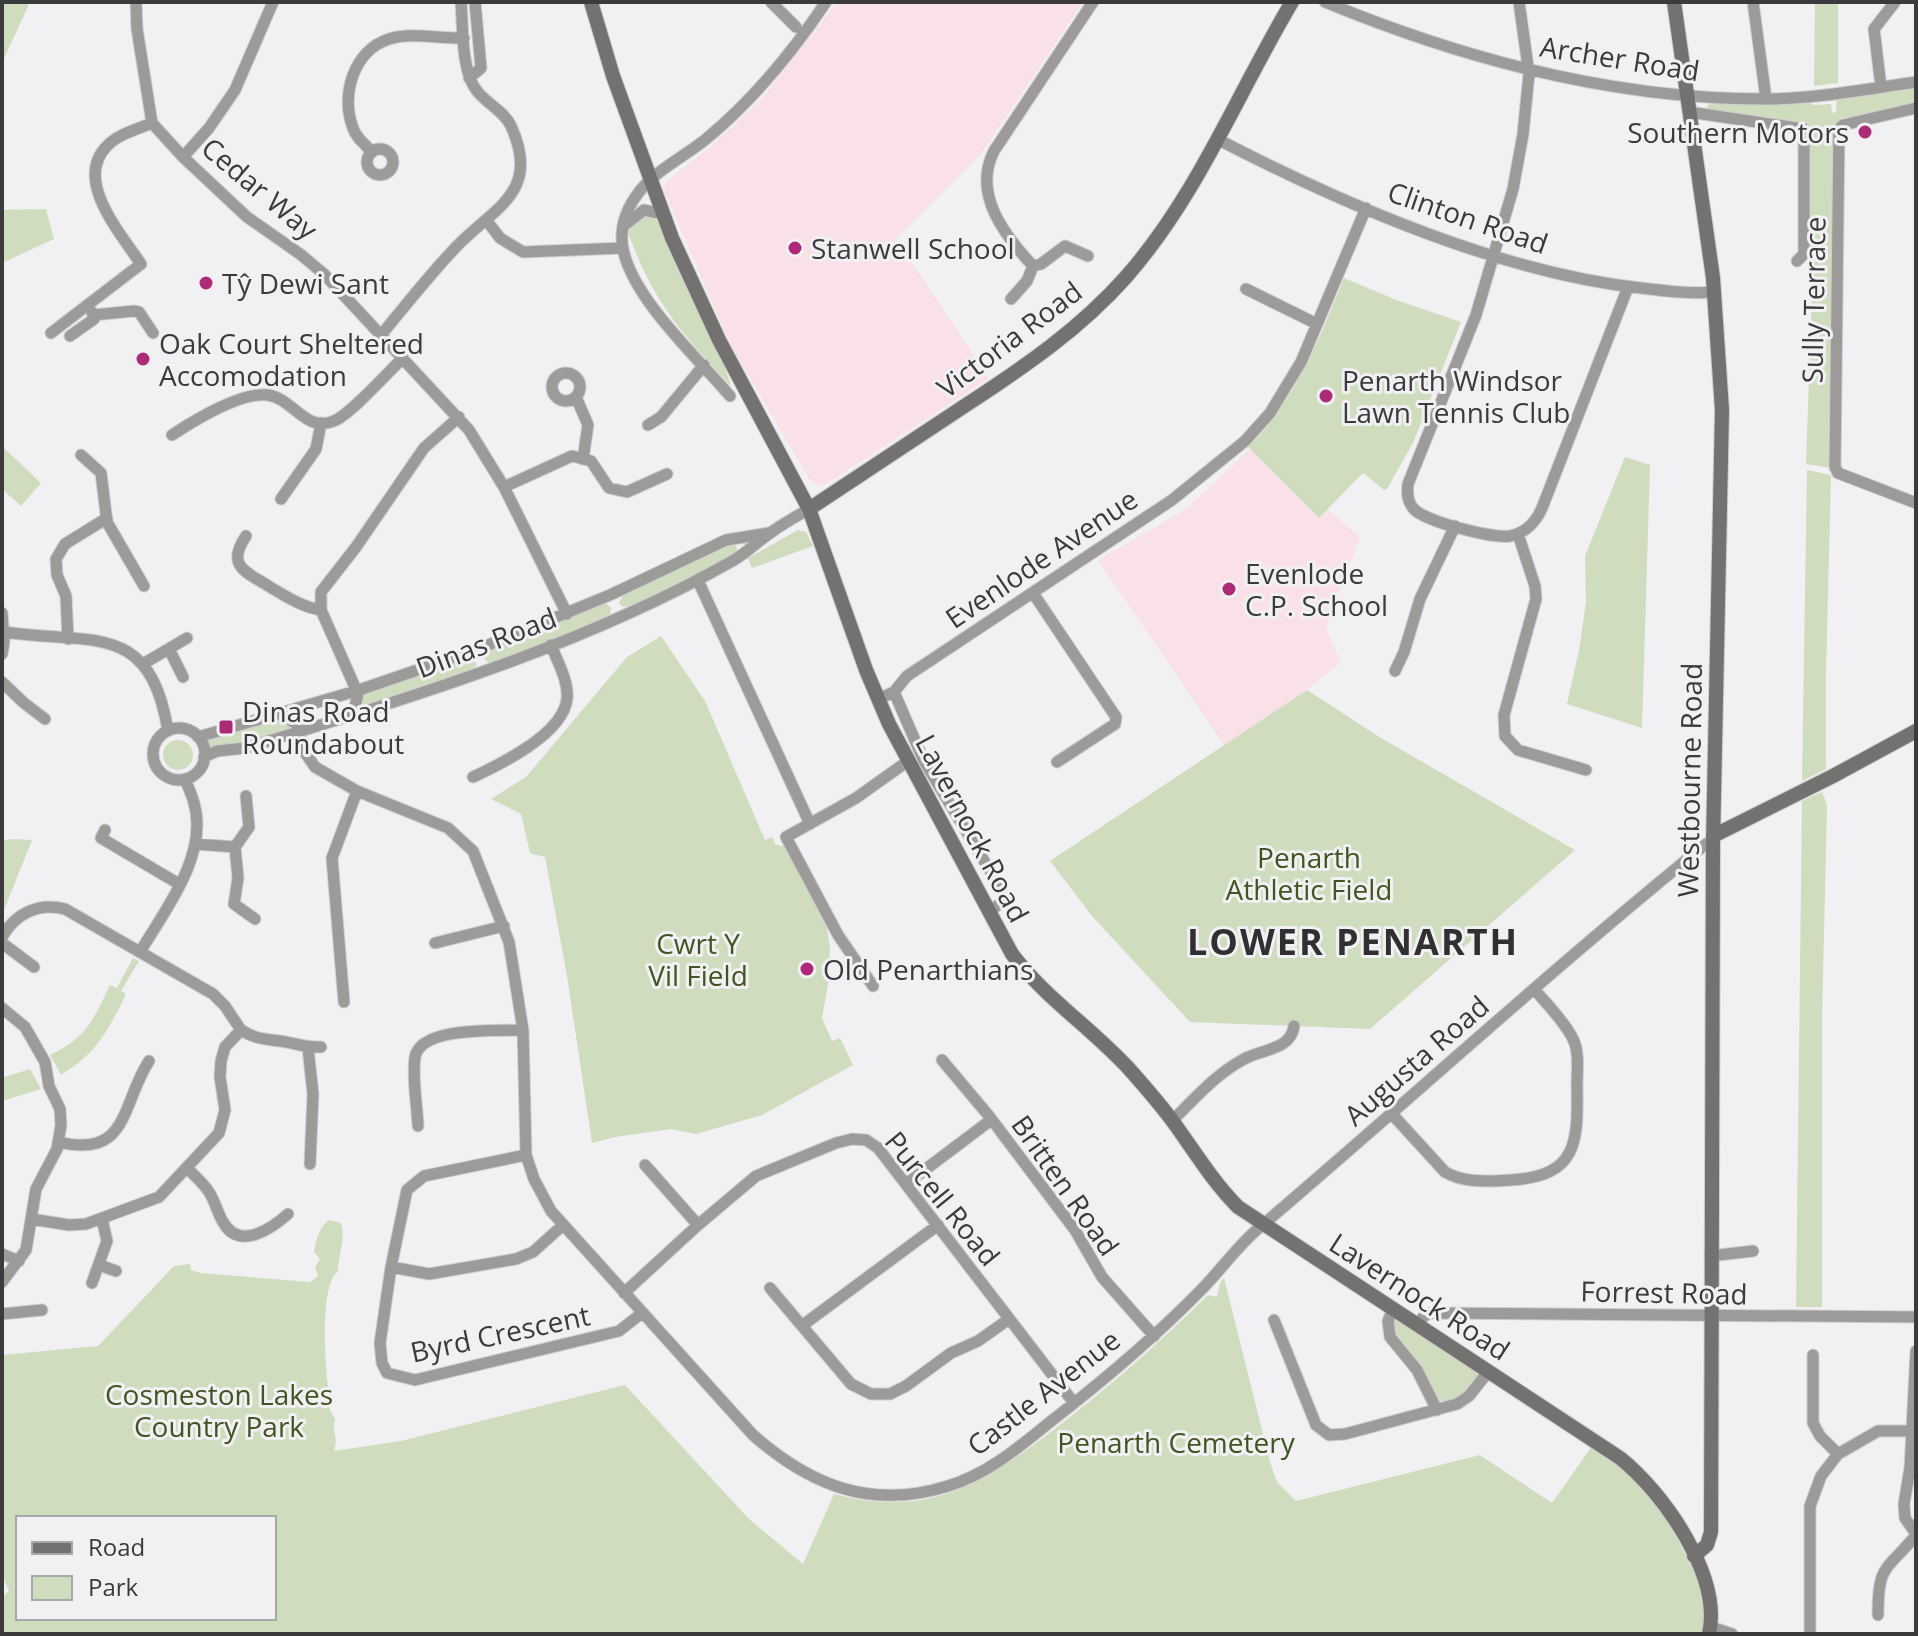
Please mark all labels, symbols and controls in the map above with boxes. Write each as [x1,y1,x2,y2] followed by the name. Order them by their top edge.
[1538,27,1702,89] street label: Archer Road
[1627,113,1849,151] place label: Southern Motors
[1856,123,1874,141] marker: Southern Motors
[194,128,327,248] street label: Cedar Way
[1383,172,1553,262] street label: Clinton Road
[1793,216,1833,384] street label: Sully Terrace
[811,229,1015,267] place label: Stanwell School
[786,239,804,257] marker: Stanwell School
[222,264,389,302] place label: Tŷ Dewi Sant
[929,272,1089,406] street label: Victoria Road
[197,274,215,292] marker: Tŷ Dewi Sant
[159,324,424,394] place label: Oak Court Sheltered Accomodation
[134,350,152,368] marker: Oak Court Sheltered Accomodation
[1342,361,1571,431] place label: Penarth Windsor Lawn Tennis Club
[1317,387,1335,405] marker: Penarth Windsor Lawn Tennis Club
[938,480,1144,636] street label: Evenlode Avenue
[1245,554,1388,624] place label: Evenlode C.P. School
[1220,580,1238,598] marker: Evenlode C.P. School
[410,598,562,686] street label: Dinas Road
[1668,662,1710,898] street label: Westbourne Road
[242,692,404,762] place label: Dinas Road Roundabout
[217,718,235,736] marker: Dinas Road Roundabout
[908,727,1038,929] street label: Lavernock Road
[1226,838,1392,908] park label: Penarth Athletic Field
[1187,917,1519,966] district label: LOWER PENARTH
[648,924,748,994] park label: Cwrt Y Vil Field
[823,950,1033,988] place label: Old Penarthians
[798,960,816,978] marker: Old Penarthians
[1336,987,1496,1133] street label: Augusta Road
[1004,1107,1128,1263] street label: Britten Road
[877,1123,1009,1273] street label: Purcell Road
[1323,1224,1517,1368] street label: Lavernock Road
[1580,1272,1748,1312] street label: Forrest Road
[407,1295,593,1371] street label: Byrd Crescent
[959,1320,1127,1464] street label: Castle Avenue
[105,1375,333,1445] park label: Cosmeston Lakes Country Park
[1057,1423,1296,1461] park label: Penarth Cemetery
[16,1516,276,1620] legend
[88,1530,145,1563] text: Road
[88,1570,139,1603] text: Park

